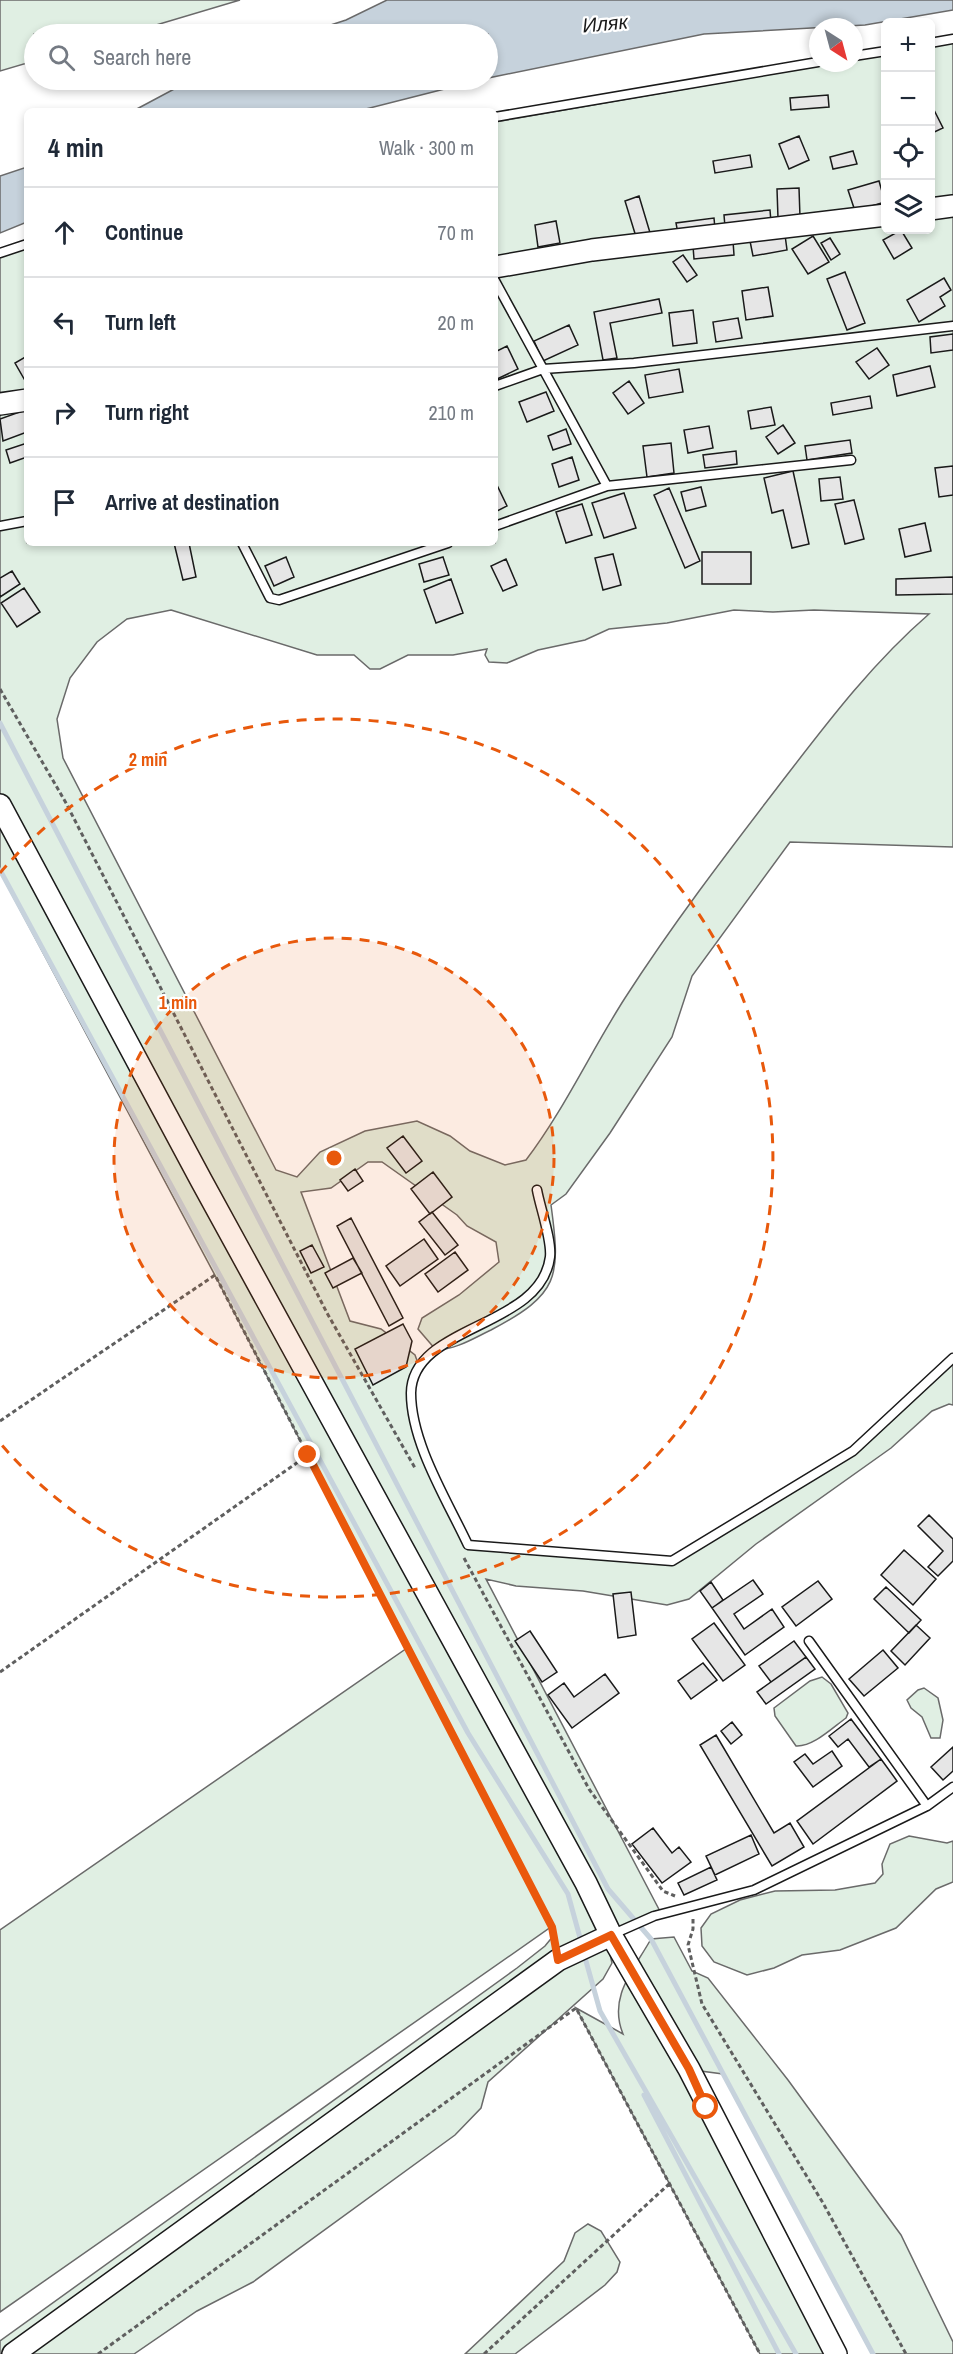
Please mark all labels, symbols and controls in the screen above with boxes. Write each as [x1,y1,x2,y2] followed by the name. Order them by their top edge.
[581,7,630,38] water label: Иляк
[809,18,863,72] north arrow
[881,18,935,234] map controls
[881,18,935,72] button: +
[24,24,498,90] search box
[45,41,78,74] icon: search
[93,42,191,72] text: Search here
[881,72,935,126] button: −
[881,126,935,180] button: locate
[48,130,104,165] text: 4 min
[379,134,474,161] text: Walk · 300 m
[881,180,935,234] button: layers
[48,216,81,249] icon: ahead
[105,217,183,247] text: Continue
[438,219,474,246] text: 70 m
[48,306,81,339] icon: left
[105,307,176,337] text: Turn left
[438,309,474,336] text: 20 m
[48,396,81,429] icon: right
[105,397,189,427] text: Turn right
[428,399,474,426] text: 210 m
[48,486,81,519] icon: arrive
[105,487,279,517] text: Arrive at destination
[129,747,167,772] text: 2 min
[159,990,197,1015] text: 1 min
[324,1148,344,1168] centre of rings
[294,1441,320,1467] route end
[692,2093,718,2119] route start

